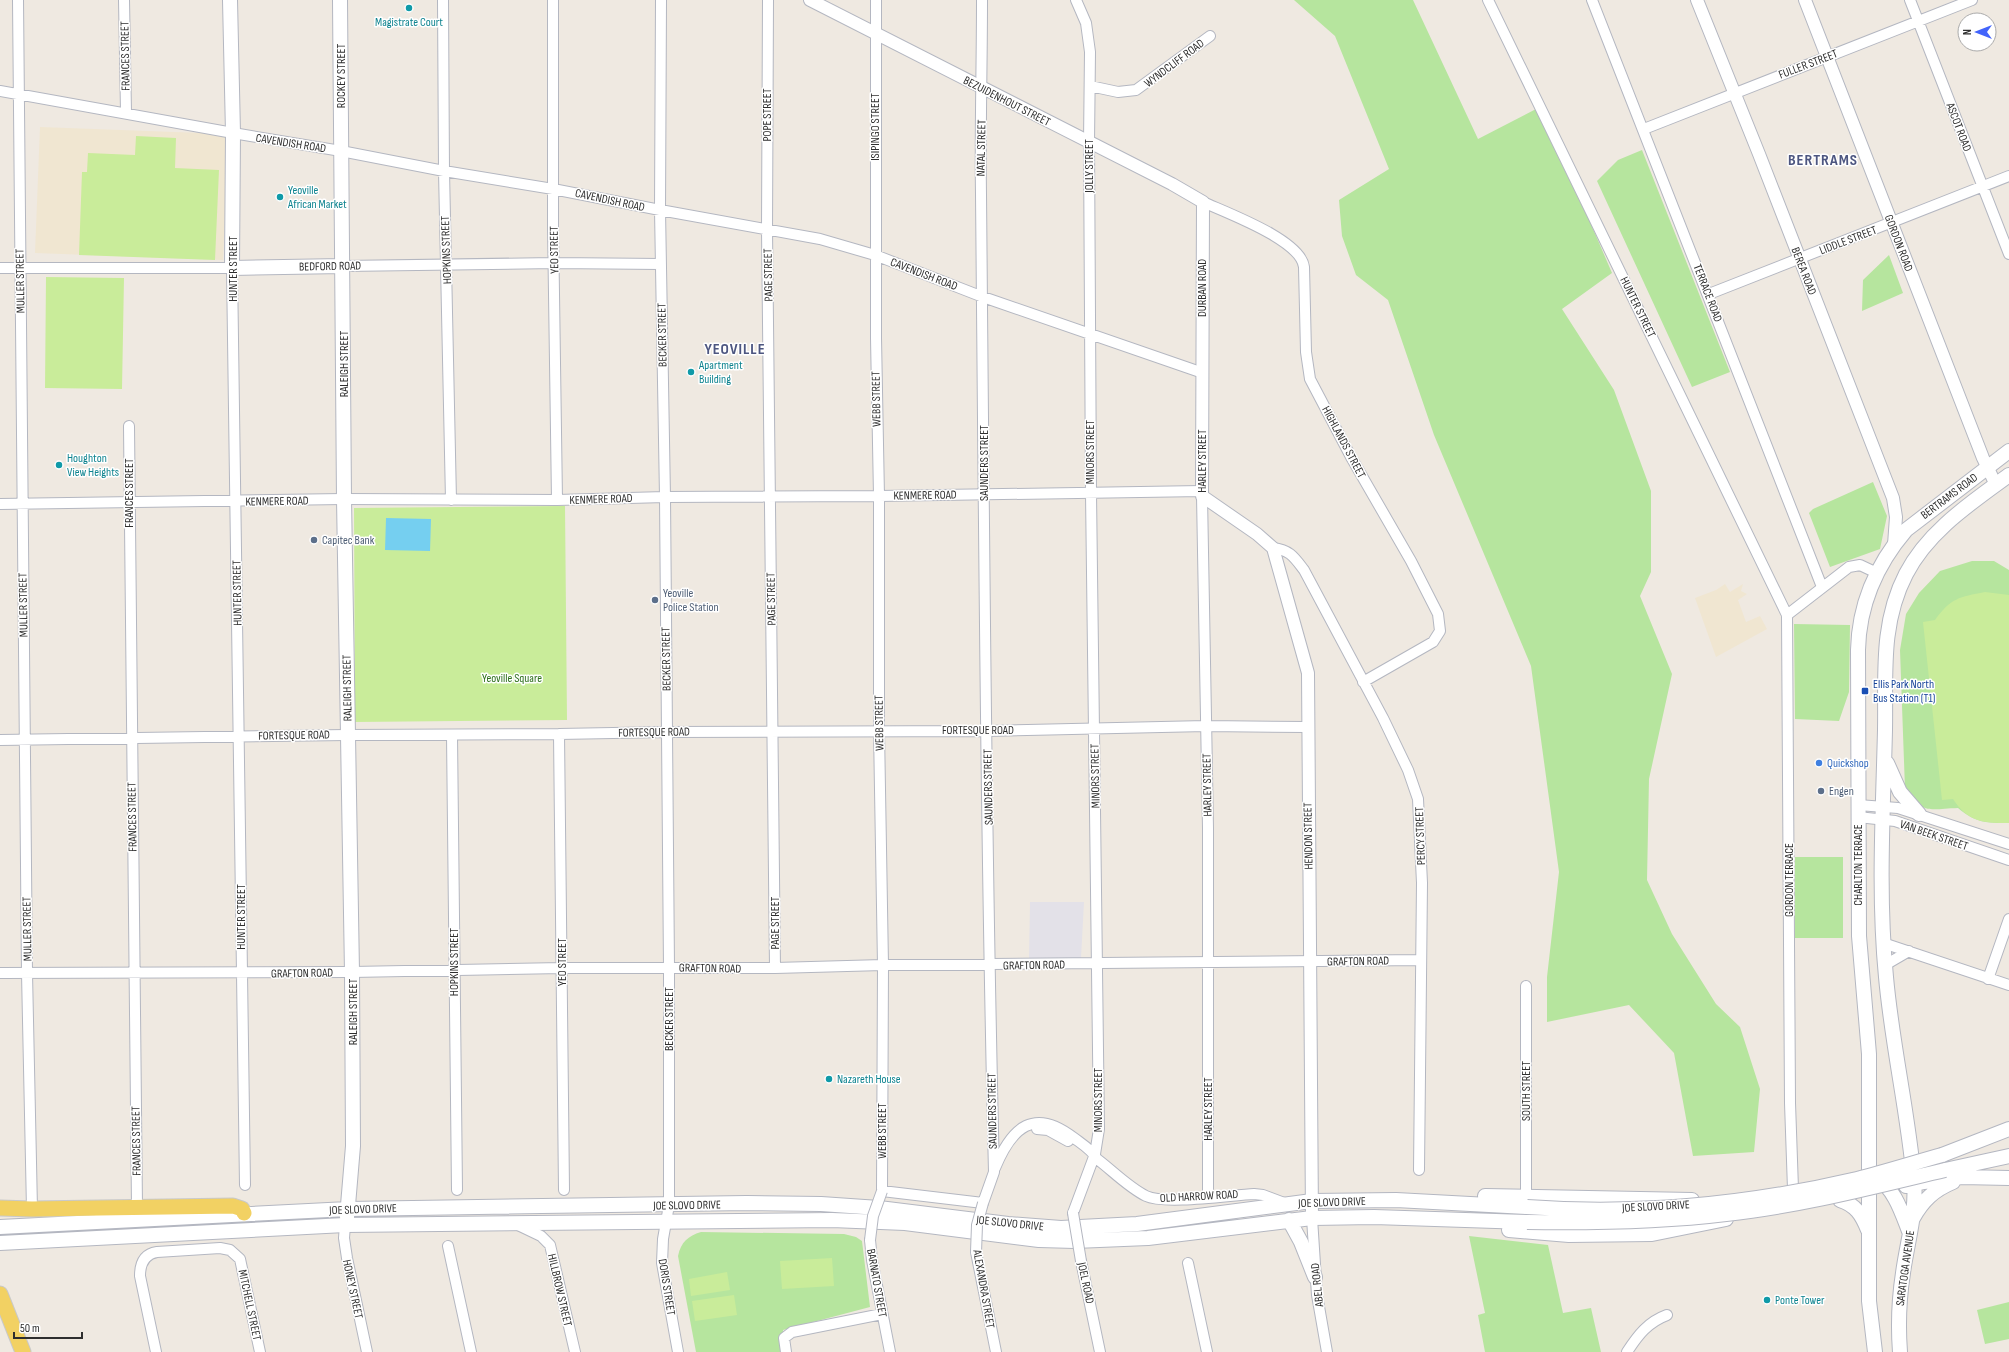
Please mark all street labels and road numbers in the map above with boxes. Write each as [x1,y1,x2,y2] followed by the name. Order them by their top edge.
[117,21,134,91] street label: FRANCES STREET
[1141,36,1207,91] street label: WYNDCLIFF ROAD
[334,44,349,108] street label: ROCKEY STREET
[1777,46,1840,83] street label: FULLER STREET
[961,73,1053,130] street label: BEZUIDENHOUT STREET
[760,88,775,142] street label: POPE STREET
[868,93,883,161] street label: ISIPINGO STREET
[1942,100,1975,154] street label: ASCOT ROAD
[974,119,989,177] street label: NATAL STREET
[255,131,327,156] street label: CAVENDISH ROAD
[1082,139,1097,194] street label: JOLLY STREET
[574,186,646,215] street label: CAVENDISH ROAD
[1881,213,1916,274] street label: GORDON ROAD
[438,215,455,284] street label: HOPKINS STREET
[1817,223,1879,258] street label: LIDDLE STREET
[547,226,562,274] street label: YEO STREET
[226,236,241,302] street label: HUNTER STREET
[1788,245,1820,297] street label: BEREA ROAD
[12,248,29,313] street label: MULLER STREET
[761,248,776,302] street label: PAGE STREET
[888,255,960,294] street label: CAVENDISH ROAD
[299,258,361,275] street label: BEDFORD ROAD
[1195,259,1210,317] street label: DURBAN ROAD
[1690,262,1725,324] street label: TERRACE ROAD
[1616,274,1659,340] street label: HUNTER STREET
[654,303,671,367] street label: BECKER STREET
[337,331,352,397] street label: RALEIGH STREET
[869,371,884,427] street label: WEBB STREET
[1318,404,1369,481] street label: HIGHLANDS STREET
[1083,420,1098,484] street label: MINORS STREET
[977,425,992,501] street label: SAUNDERS STREET
[1195,429,1210,493] street label: HARLEY STREET
[122,458,137,528] street label: FRANCES STREET
[1918,470,1981,523] street label: BERTRAMS ROAD
[893,487,957,504] street label: KENMERE ROAD
[569,491,633,508] street label: KENMERE ROAD
[245,493,309,510] street label: KENMERE ROAD
[229,560,246,626] street label: HUNTER STREET
[15,572,32,637] street label: MULLER STREET
[764,572,779,626] street label: PAGE STREET
[658,627,675,691] street label: BECKER STREET
[339,654,356,721] street label: RALEIGH STREET
[872,695,887,751] street label: WEBB STREET
[942,723,1014,738] street label: FORTESQUE ROAD
[618,724,690,741] street label: FORTESQUE ROAD
[258,727,330,744] street label: FORTESQUE ROAD
[1087,744,1104,808] street label: MINORS STREET
[980,749,997,825] street label: SAUNDERS STREET
[1199,753,1216,817] street label: HARLEY STREET
[124,782,141,852] street label: FRANCES STREET
[1300,802,1317,870] street label: HENDON STREET
[1412,806,1429,865] street label: PERCY STREET
[1898,817,1970,854] street label: VAN BEEK STREET
[1851,824,1866,906] street label: CHARLTON TERRACE
[1782,843,1797,917] street label: GORDON TERRACE
[234,884,249,950] street label: HUNTER STREET
[19,896,36,961] street label: MULLER STREET
[768,896,783,949] street label: PAGE STREET
[447,928,462,996] street label: HOPKINS STREET
[555,938,570,986] street label: YEO STREET
[1327,953,1389,970] street label: GRAFTON ROAD
[1003,957,1065,974] street label: GRAFTON ROAD
[679,960,741,977] street label: GRAFTON ROAD
[271,965,333,982] street label: GRAFTON ROAD
[346,979,361,1045] street label: RALEIGH STREET
[662,987,677,1051] street label: BECKER STREET
[1519,1061,1534,1121] street label: SOUTH STREET
[1091,1068,1106,1132] street label: MINORS STREET
[984,1073,1001,1149] street label: SAUNDERS STREET
[1201,1077,1216,1141] street label: HARLEY STREET
[875,1103,890,1159] street label: WEBB STREET
[128,1106,145,1176] street label: FRANCES STREET
[1160,1187,1239,1206] street label: OLD HARROW ROAD
[1297,1194,1366,1211] street label: JOE SLOVO DRIVE
[652,1197,721,1214] street label: JOE SLOVO DRIVE
[1621,1197,1690,1216] street label: JOE SLOVO DRIVE
[328,1201,397,1218] street label: JOE SLOVO DRIVE
[974,1212,1044,1235] street label: JOE SLOVO DRIVE
[1893,1229,1918,1307] street label: SARATOGA AVENUE
[863,1248,890,1319] street label: BARNATO STREET
[969,1248,998,1330] street label: ALEXANDRA STREET
[544,1252,575,1328] street label: HILLBROW STREET
[339,1258,366,1320] street label: HONEY STREET
[655,1258,678,1317] street label: DORIS STREET
[1074,1260,1097,1305] street label: JOEL ROAD
[1308,1262,1327,1309] street label: ABEL ROAD
[235,1268,264,1342] street label: MITCHELL STREET

